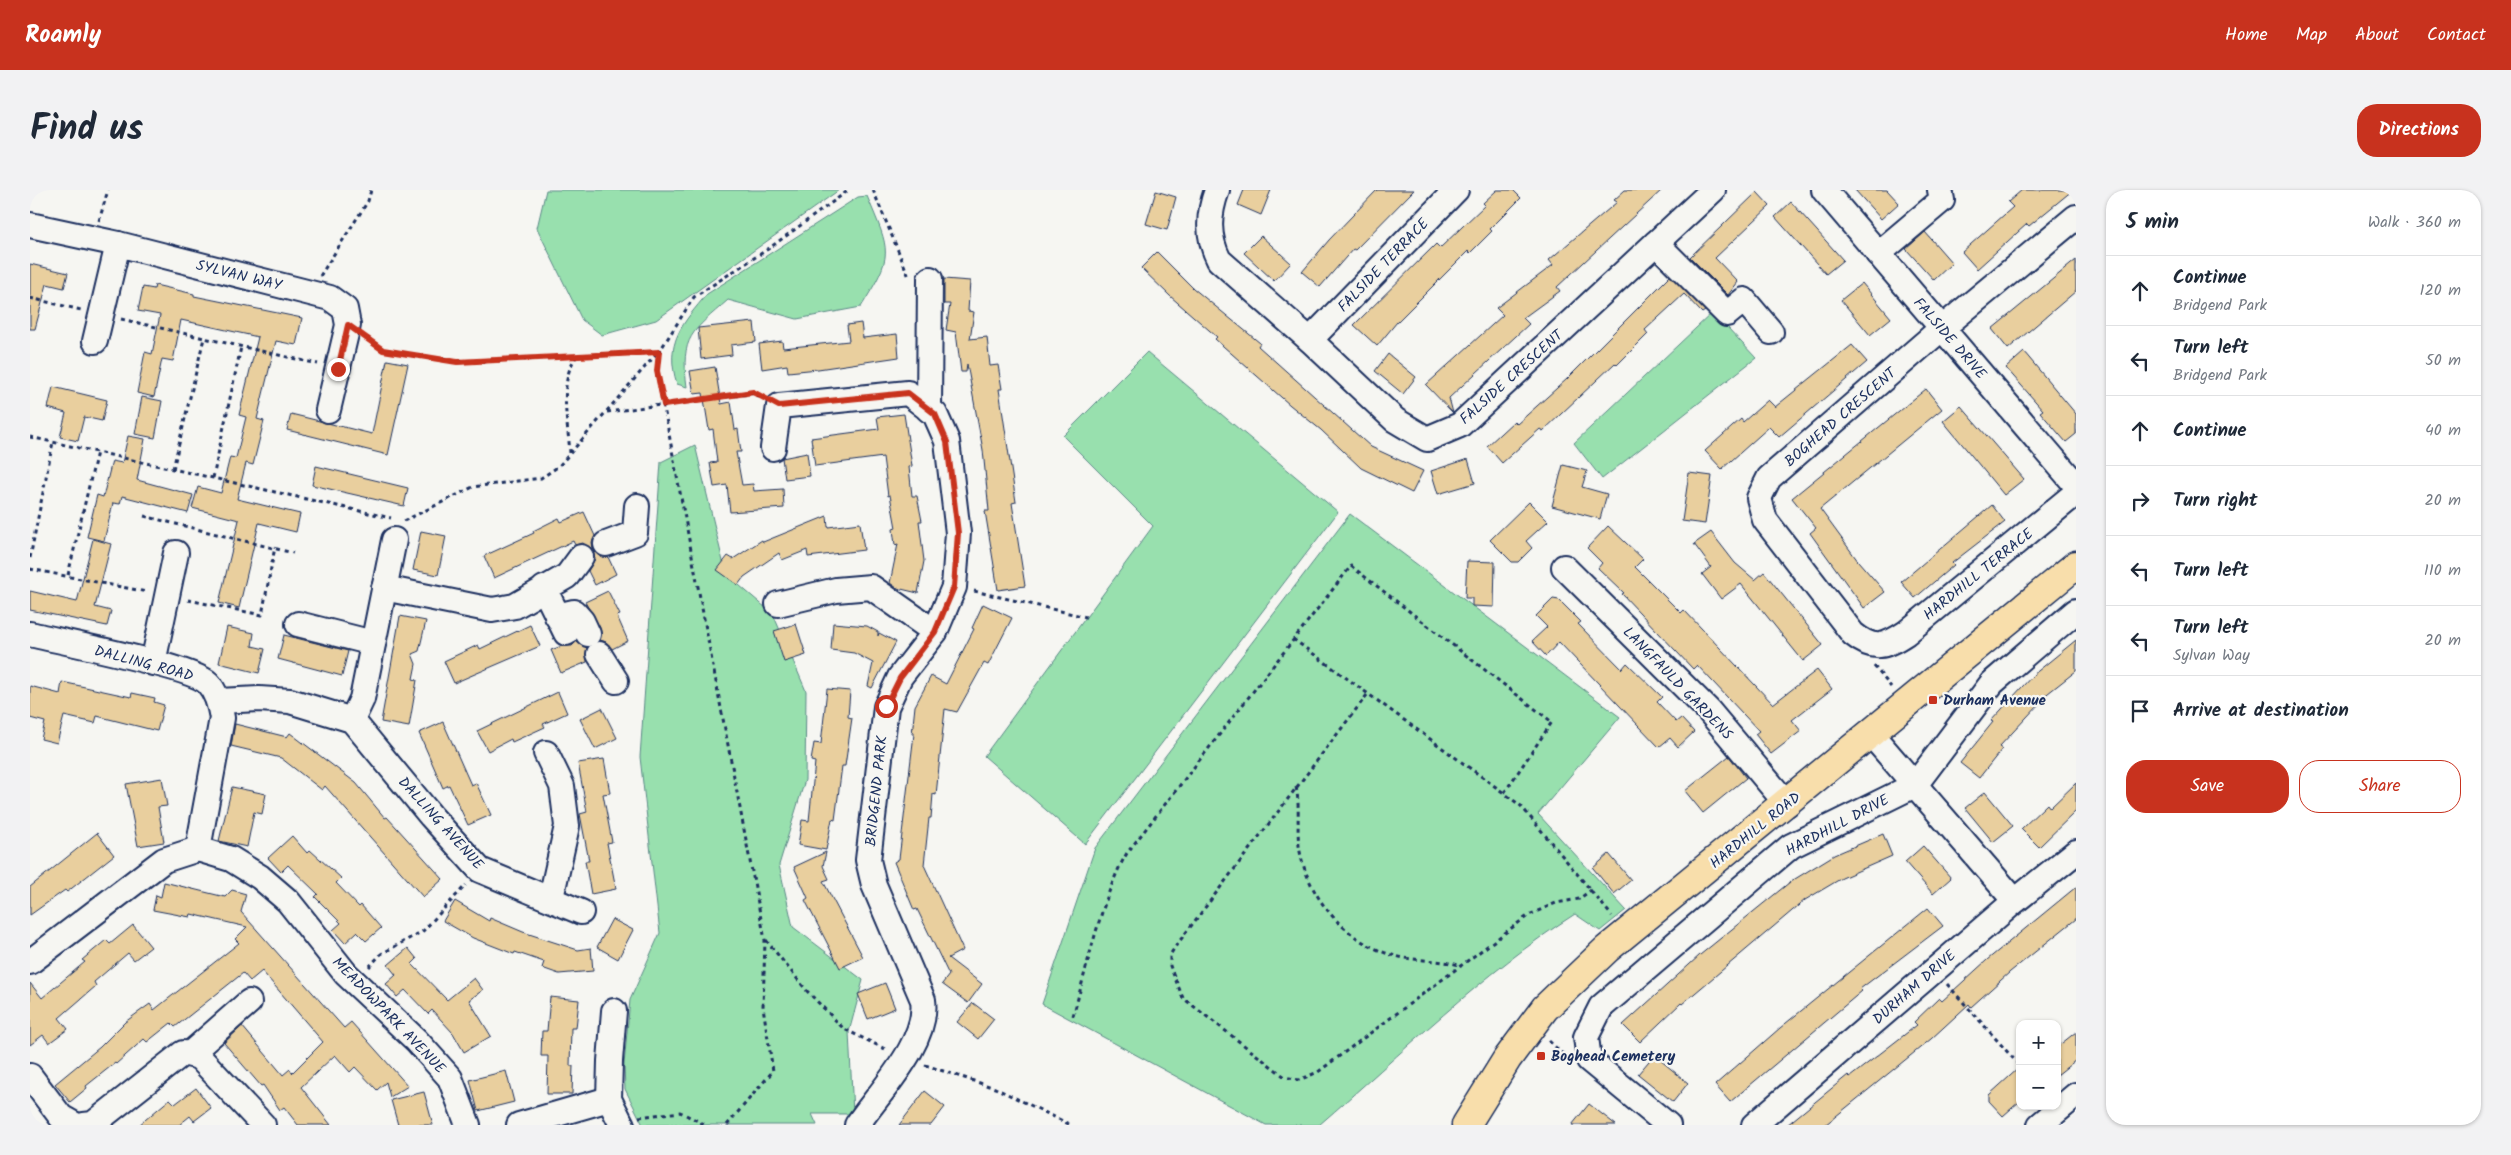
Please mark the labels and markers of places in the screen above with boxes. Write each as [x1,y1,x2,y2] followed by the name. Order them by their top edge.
[1943,689,2047,713] place label: Durham Avenue
[1927,694,1939,706] marker: Durham Avenue
[1551,1045,1675,1069] place label: Boghead Cemetery
[1535,1050,1547,1062] marker: Boghead Cemetery

